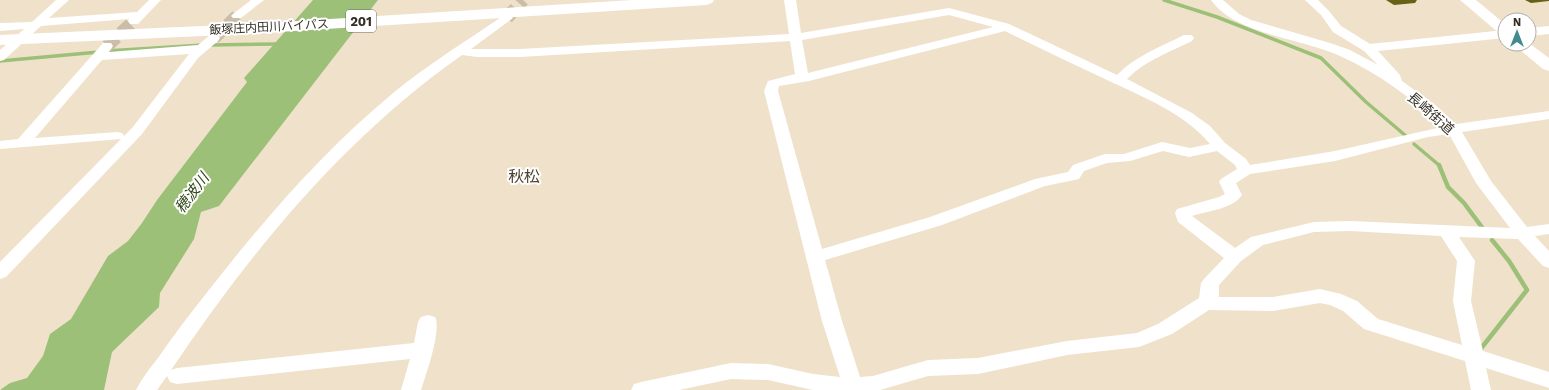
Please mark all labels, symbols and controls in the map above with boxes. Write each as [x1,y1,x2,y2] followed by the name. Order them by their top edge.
[346,10,376,32] road number: 201
[1497,12,1537,52] north arrow
[1513,16,1521,29] text: N
[209,17,329,37] street label: 飯塚庄内田川バイパス
[1405,89,1457,137] street label: 長崎街道
[508,167,540,186] district label: 秋松
[171,168,214,216] water label: 穂波川

